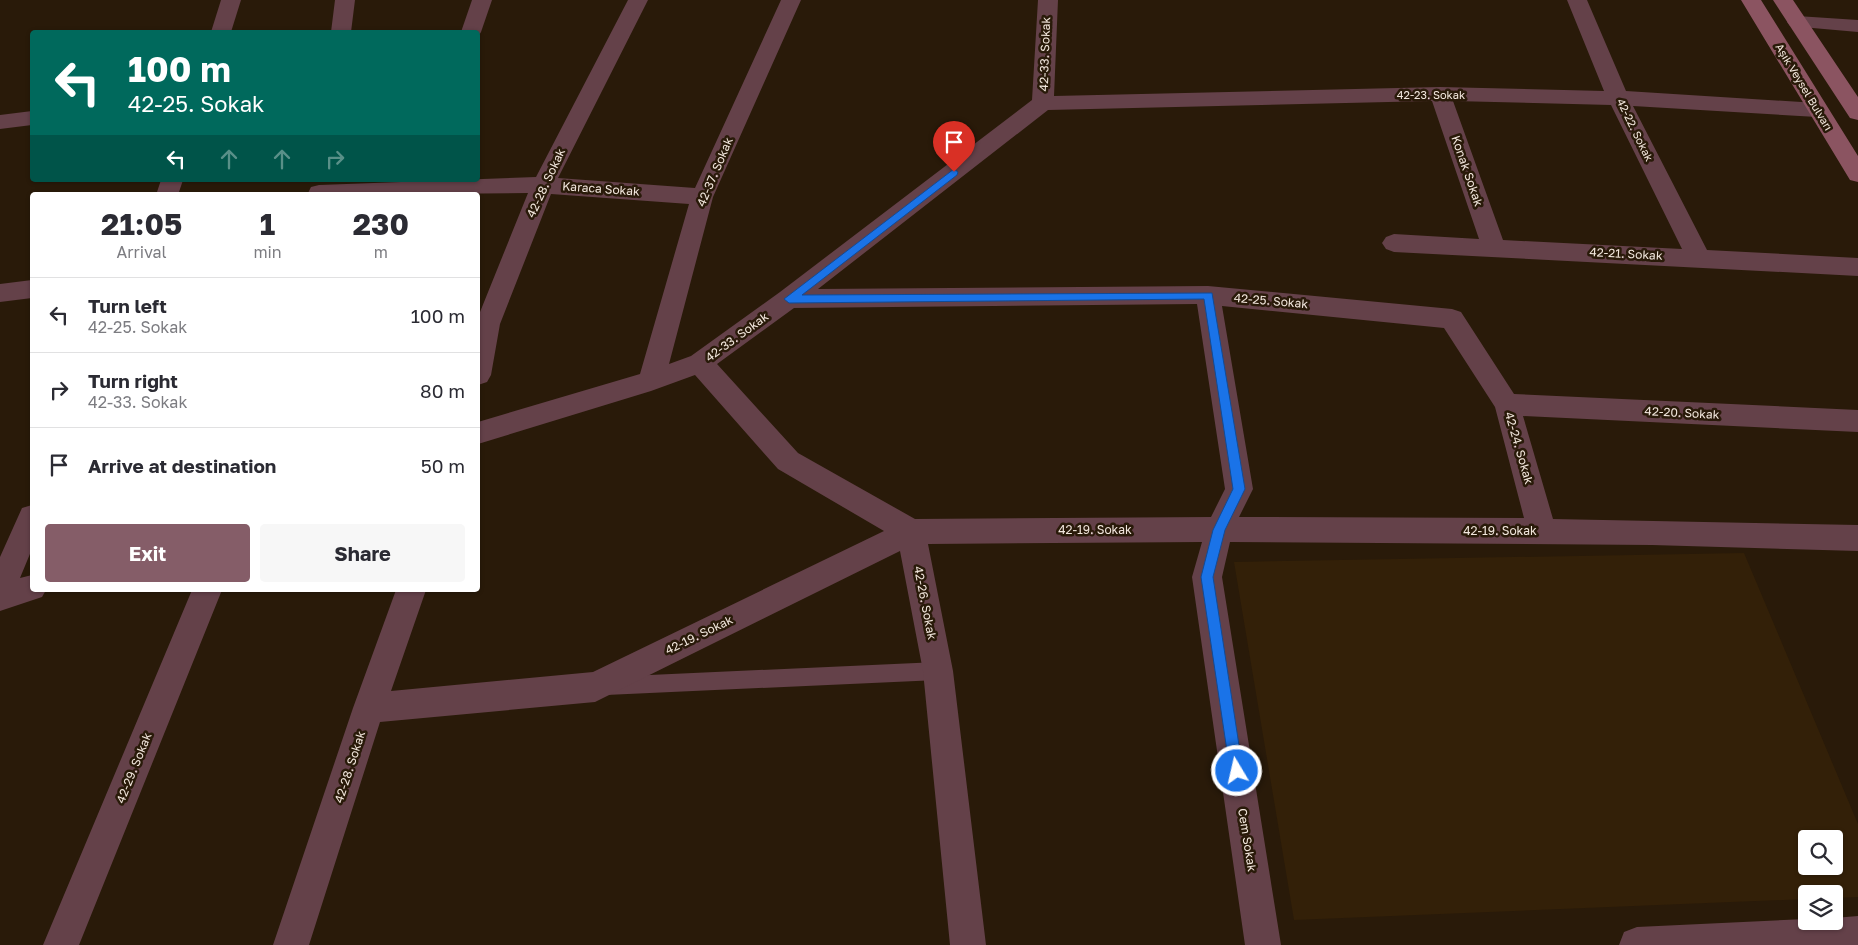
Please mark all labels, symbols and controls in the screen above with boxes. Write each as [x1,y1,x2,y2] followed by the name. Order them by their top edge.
[1036,16,1053,92] street label: 42-33. Sokak
[1773,41,1836,133] street label: Aşık Veysel Bulvarı
[128,48,231,90] text: 100 m
[45,50,110,115] icon: left
[1397,88,1465,101] street label: 42-23. Sokak
[128,90,265,117] text: 42-25. Sokak
[1615,96,1656,163] street label: 42-22. Sokak
[933,121,975,172] pin
[940,128,968,156] icon: arrive
[1448,133,1487,209] street label: Konak Sokak
[693,135,736,209] street label: 42-37. Sokak
[162,145,190,173] icon: left
[215,145,243,173] icon: ahead
[268,145,296,173] icon: ahead
[321,145,349,173] icon: right
[523,146,568,220] street label: 42-28. Sokak
[562,178,641,199] street label: Karaca Sokak
[101,206,182,242] text: 21:05
[260,206,275,242] text: 1
[353,206,409,242] text: 230
[117,242,167,262] text: Arrival
[253,242,282,262] text: min
[374,242,388,262] text: m
[1589,244,1663,263] street label: 42-21. Sokak
[1233,290,1309,311] street label: 42-25. Sokak
[88,294,167,317] text: Turn left
[45,301,73,329] icon: left
[411,304,465,327] text: 100 m
[702,308,771,365] street label: 42-33. Sokak
[88,317,187,337] text: 42-25. Sokak
[88,369,178,392] text: Turn right
[45,376,73,404] icon: right
[420,379,465,402] text: 80 m
[88,392,187,412] text: 42-33. Sokak
[1644,403,1720,422] street label: 42-20. Sokak
[1502,410,1537,486] street label: 42-24. Sokak
[45,451,73,479] icon: arrive
[88,454,276,477] text: Arrive at destination
[421,454,465,477] text: 50 m
[1058,522,1132,537] street label: 42-19. Sokak
[1463,523,1537,538] street label: 42-19. Sokak
[45,524,250,582] button: Exit
[260,524,465,582] button: Share
[911,565,940,641] street label: 42-26. Sokak
[662,612,735,657] street label: 42-19. Sokak
[331,729,368,805] street label: 42-28. Sokak
[113,730,155,805] street label: 42-29. Sokak
[1210,744,1262,796] position arrow
[1235,807,1260,873] street label: Cem Sokak
[1798,830,1843,930] map controls
[1798,830,1843,875] button: search
[1798,885,1843,930] button: layers

